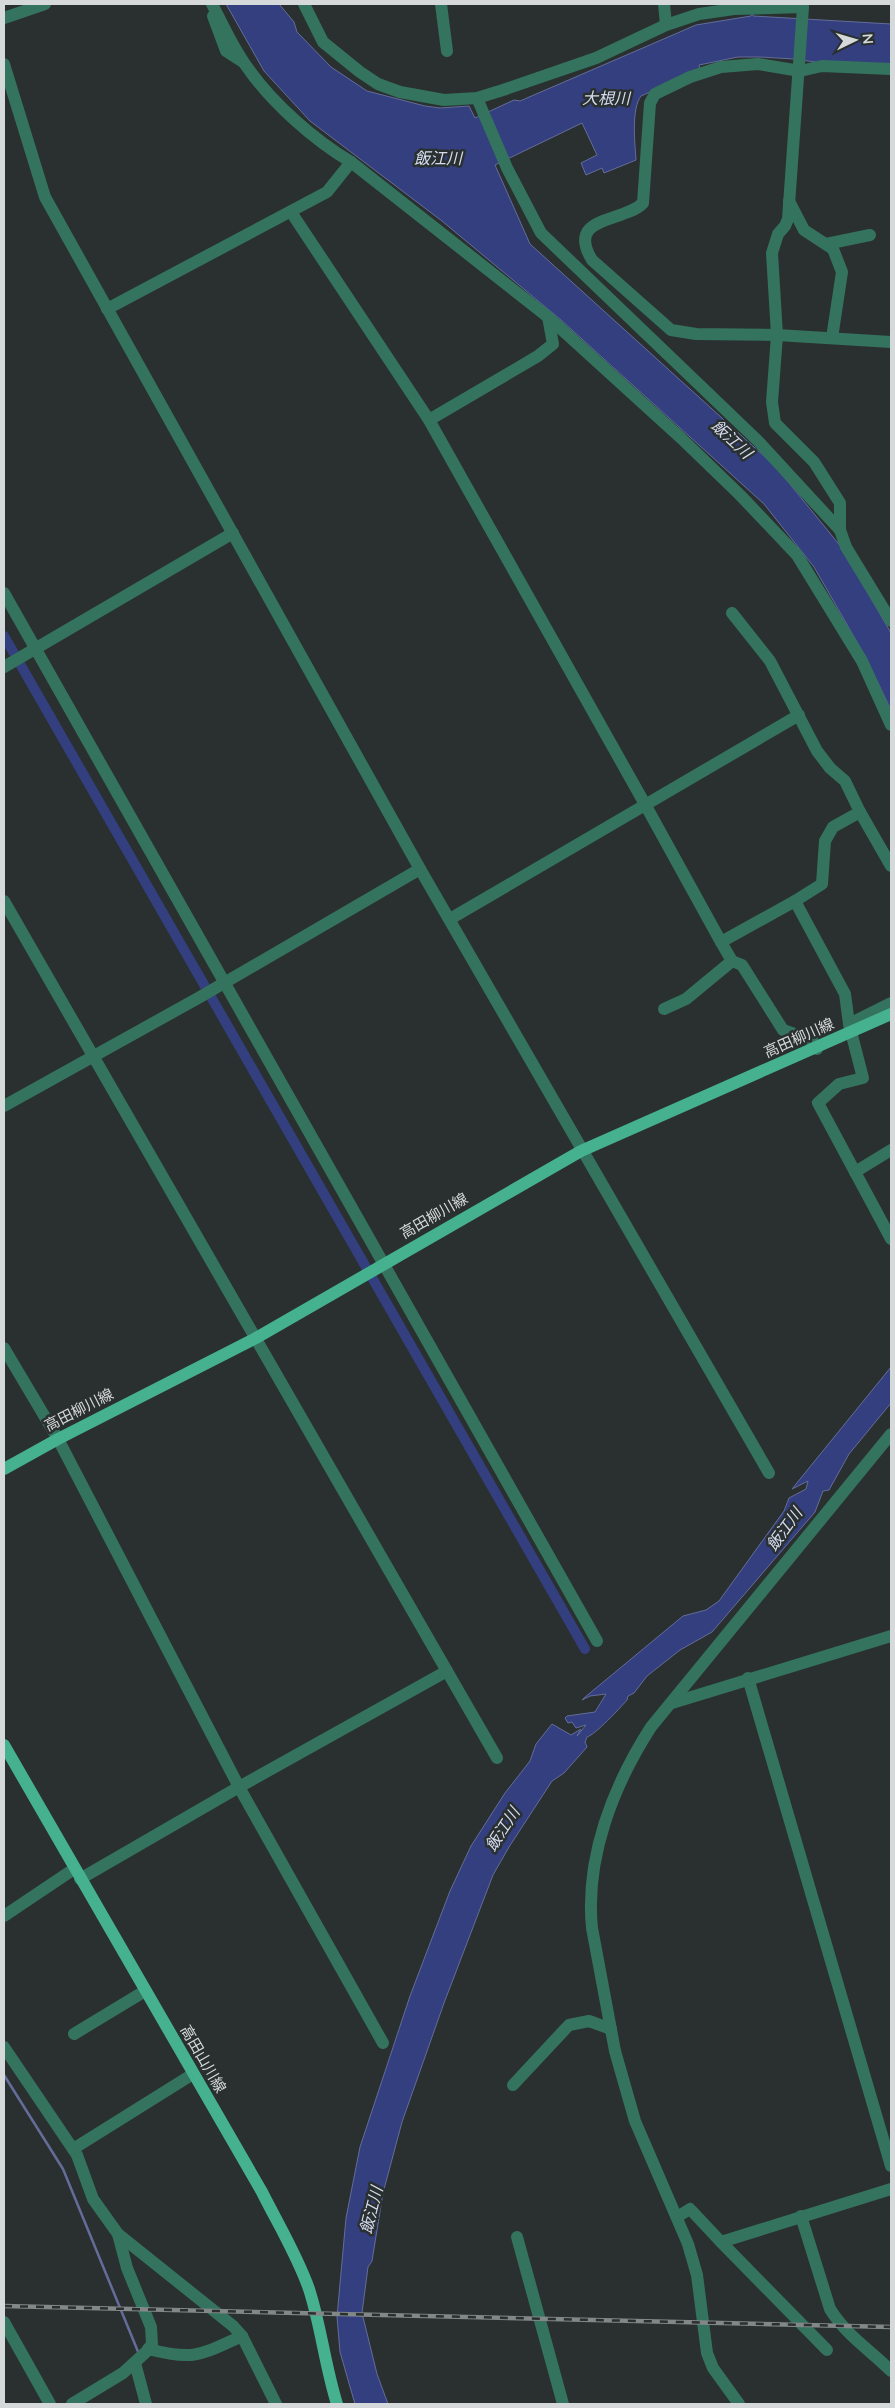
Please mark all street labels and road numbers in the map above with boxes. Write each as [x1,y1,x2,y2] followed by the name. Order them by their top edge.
[761,1014,837,1061] street label: 高田柳川線
[397,1189,471,1243] street label: 高田柳川線
[41,1384,117,1435] street label: 高田柳川線
[176,2022,230,2096] street label: 高田山川線

